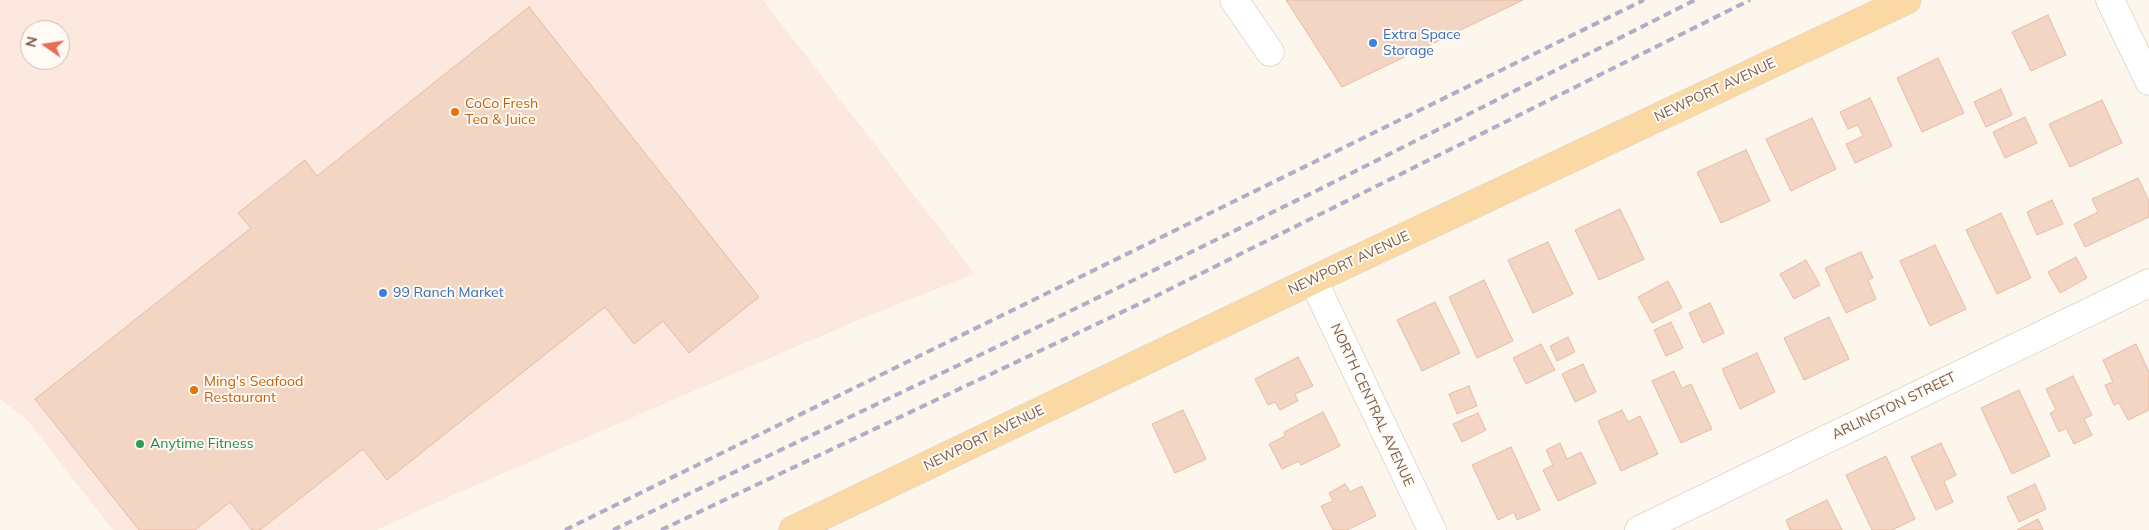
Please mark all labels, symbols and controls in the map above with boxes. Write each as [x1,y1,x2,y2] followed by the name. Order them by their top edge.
[20,20,70,70] north arrow
[1383,27,1461,59] place label: Extra Space Storage
[21,35,41,49] text: N
[1367,37,1379,49] marker: Extra Space Storage
[1652,55,1778,125] street label: NEWPORT AVENUE
[465,96,538,128] place label: CoCo Fresh Tea & Juice
[449,106,461,118] marker: CoCo Fresh Tea & Juice
[1286,228,1412,298] street label: NEWPORT AVENUE
[393,285,504,301] place label: 99 Ranch Market
[377,287,389,299] marker: 99 Ranch Market
[1327,321,1417,489] street label: NORTH CENTRAL AVENUE
[1829,369,1959,443] street label: ARLINGTON STREET
[204,374,303,407] place label: Ming's Seafood Restaurant
[188,384,200,396] marker: Ming's Seafood Restaurant
[921,402,1047,474] street label: NEWPORT AVENUE
[150,436,254,452] place label: Anytime Fitness
[134,438,146,450] marker: Anytime Fitness

